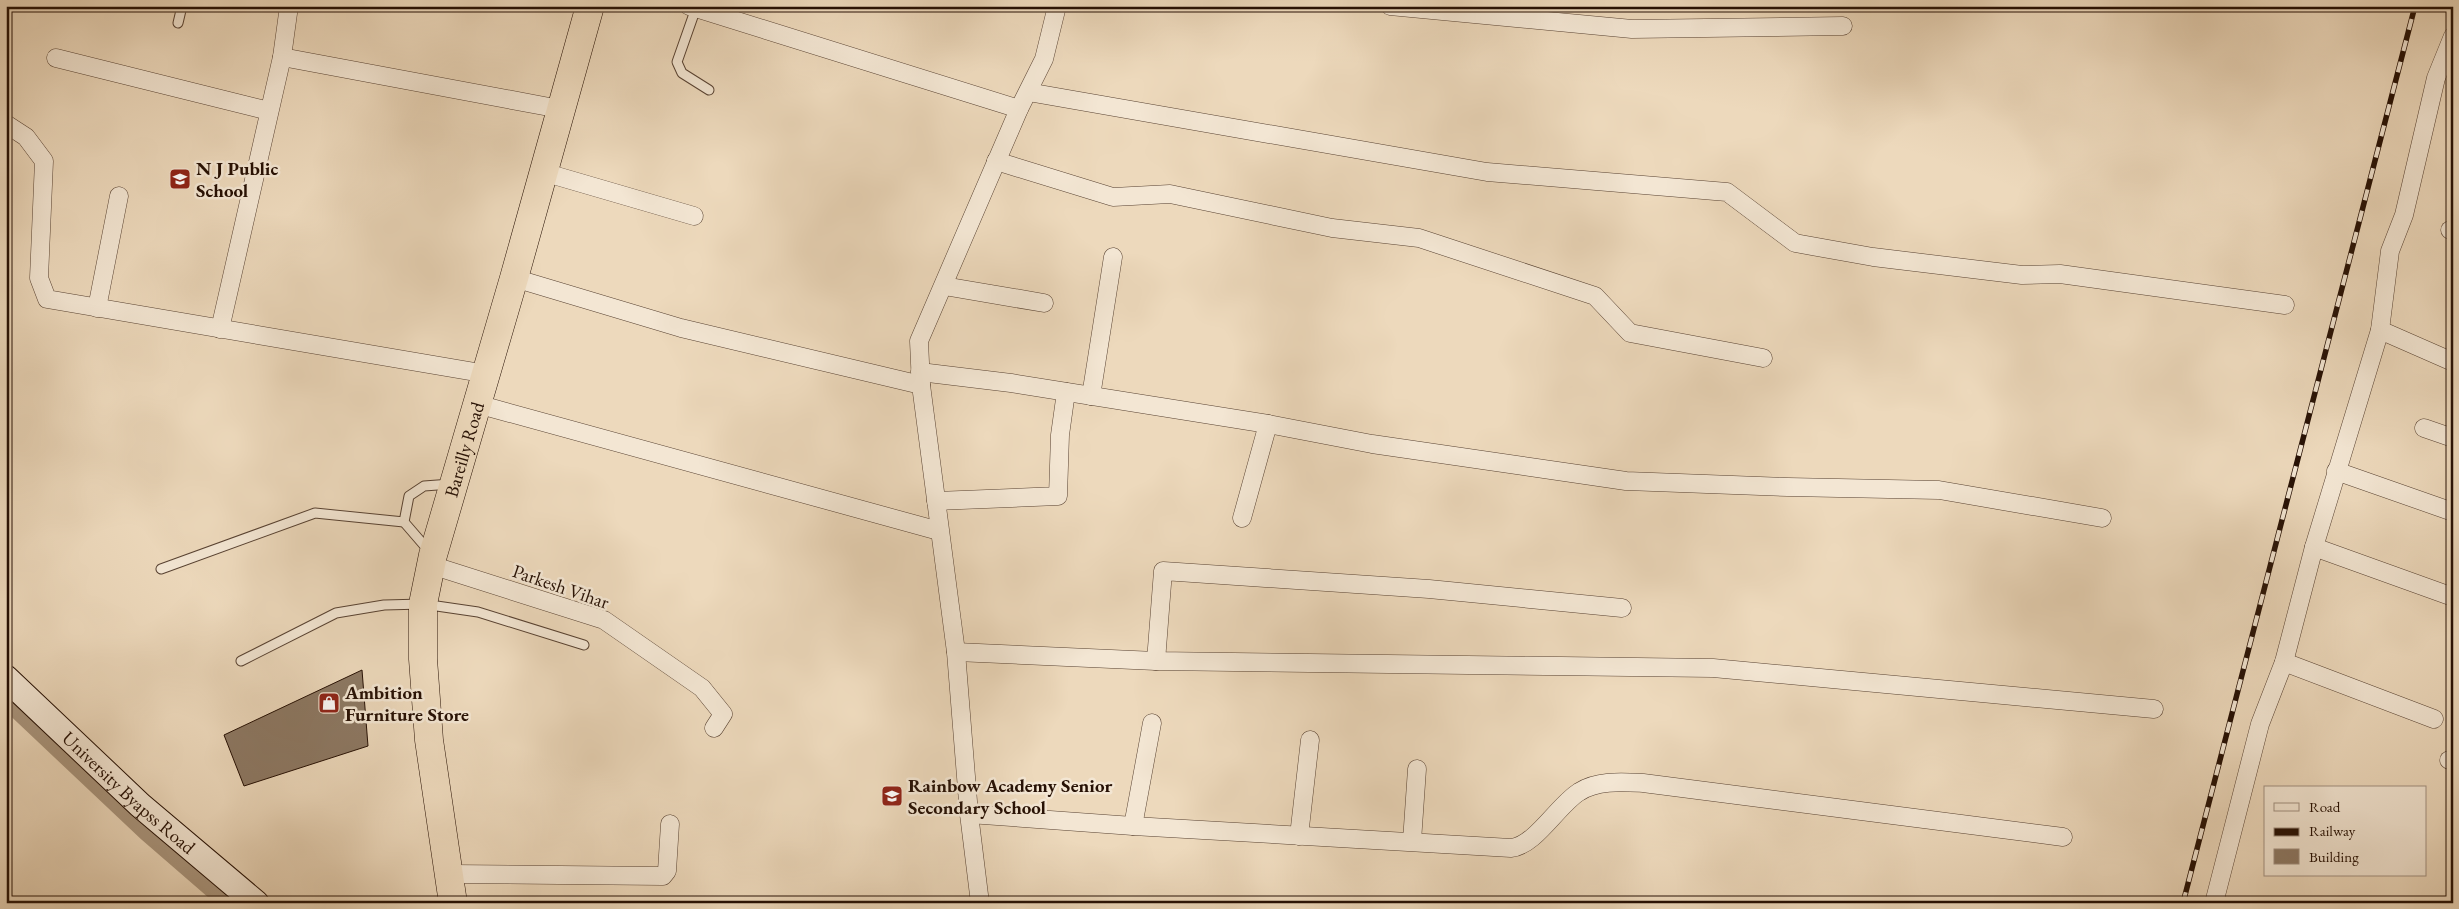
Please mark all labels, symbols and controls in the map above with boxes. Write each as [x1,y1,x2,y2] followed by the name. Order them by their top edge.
[196,156,278,203] place label: N J Public School
[168,167,192,191] school or university icon: N J Public School
[439,399,490,500] street label: Bareilly Road
[509,558,613,615] street label: Parkesh Vihar
[344,680,469,727] place label: Ambition Furniture Store
[317,691,341,715] shop icon: Ambition Furniture Store
[57,726,201,860] street label: University Byapss Road
[908,773,1112,820] place label: Rainbow Academy Senior Secondary School
[880,784,904,808] school or university icon: Rainbow Academy Senior Secondary School
[2264,786,2426,876] legend
[2309,797,2341,816] text: Road
[2309,821,2356,840] text: Railway
[2309,847,2359,866] text: Building

